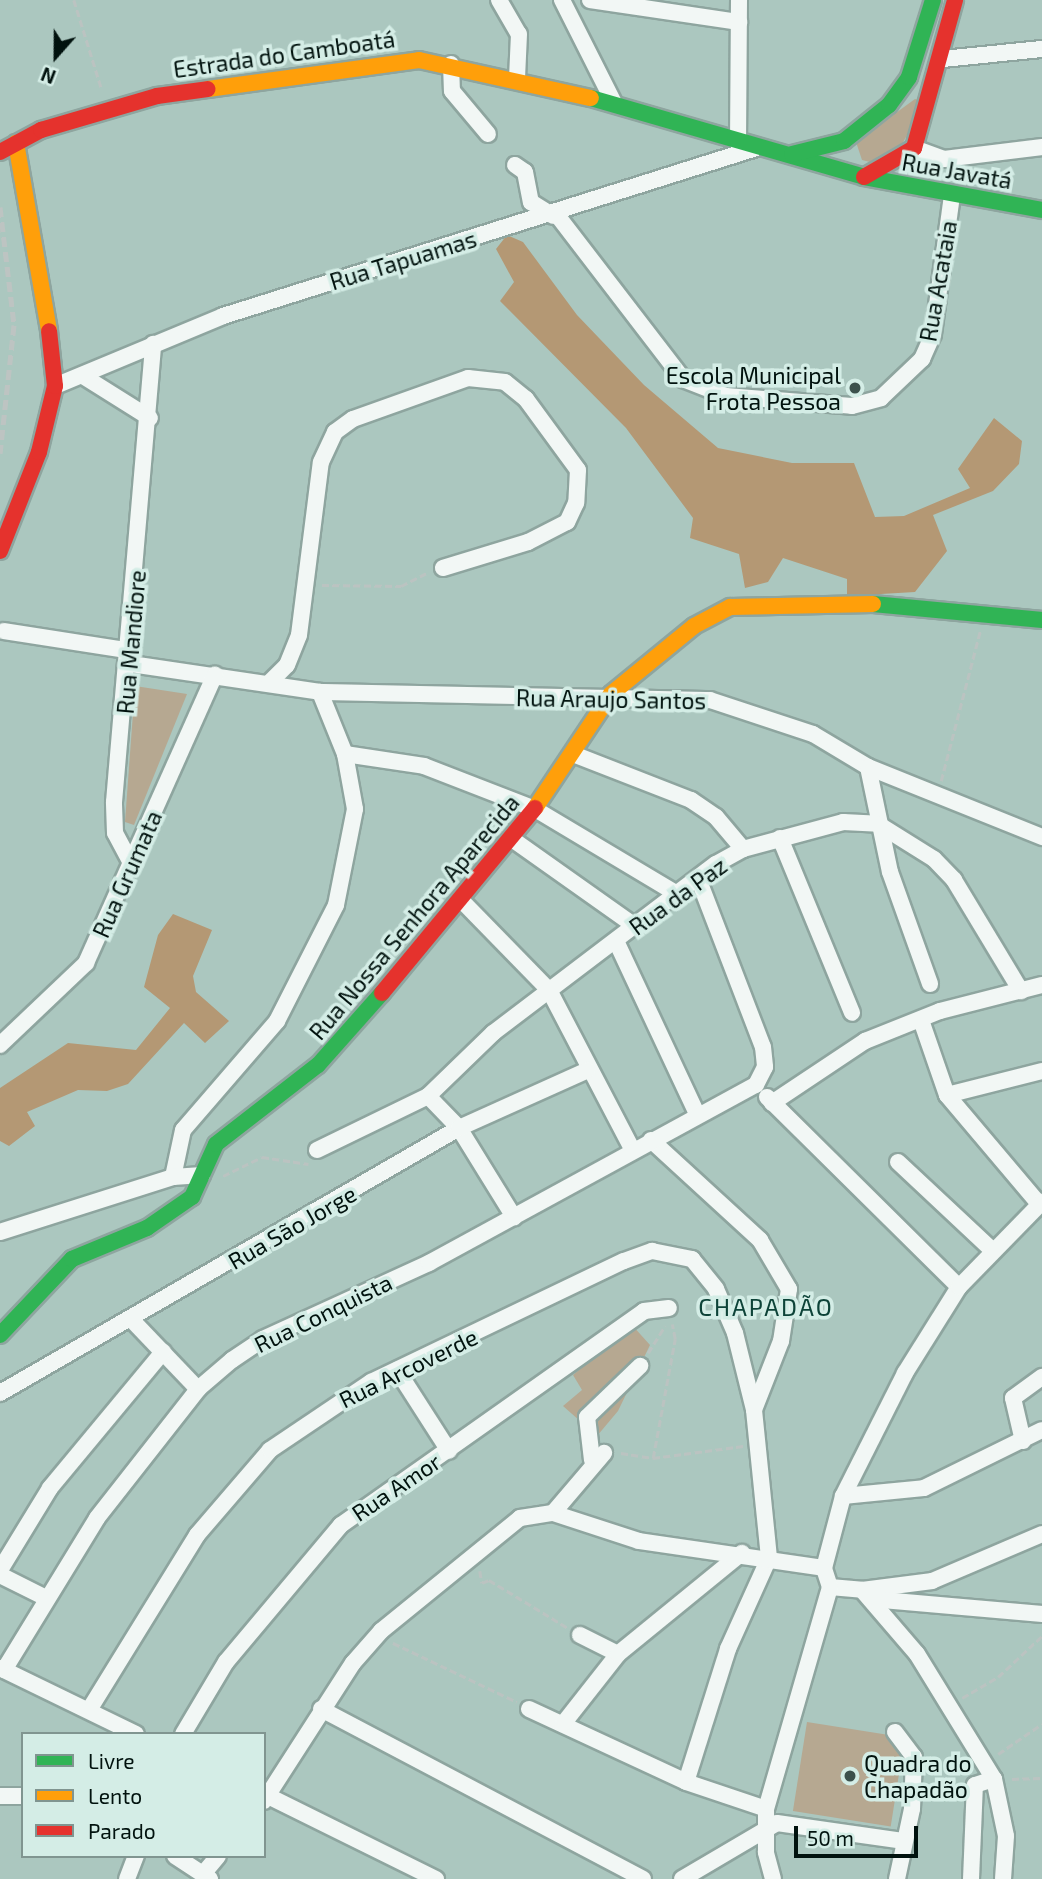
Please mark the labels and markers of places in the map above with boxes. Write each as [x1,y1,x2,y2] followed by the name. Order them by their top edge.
[666,361,841,415] place label: Escola Municipal Frota Pessoa
[847,380,863,396] marker: Escola Municipal Frota Pessoa
[864,1749,972,1803] place label: Quadra do Chapadão
[842,1768,858,1784] marker: Quadra do Chapadão

